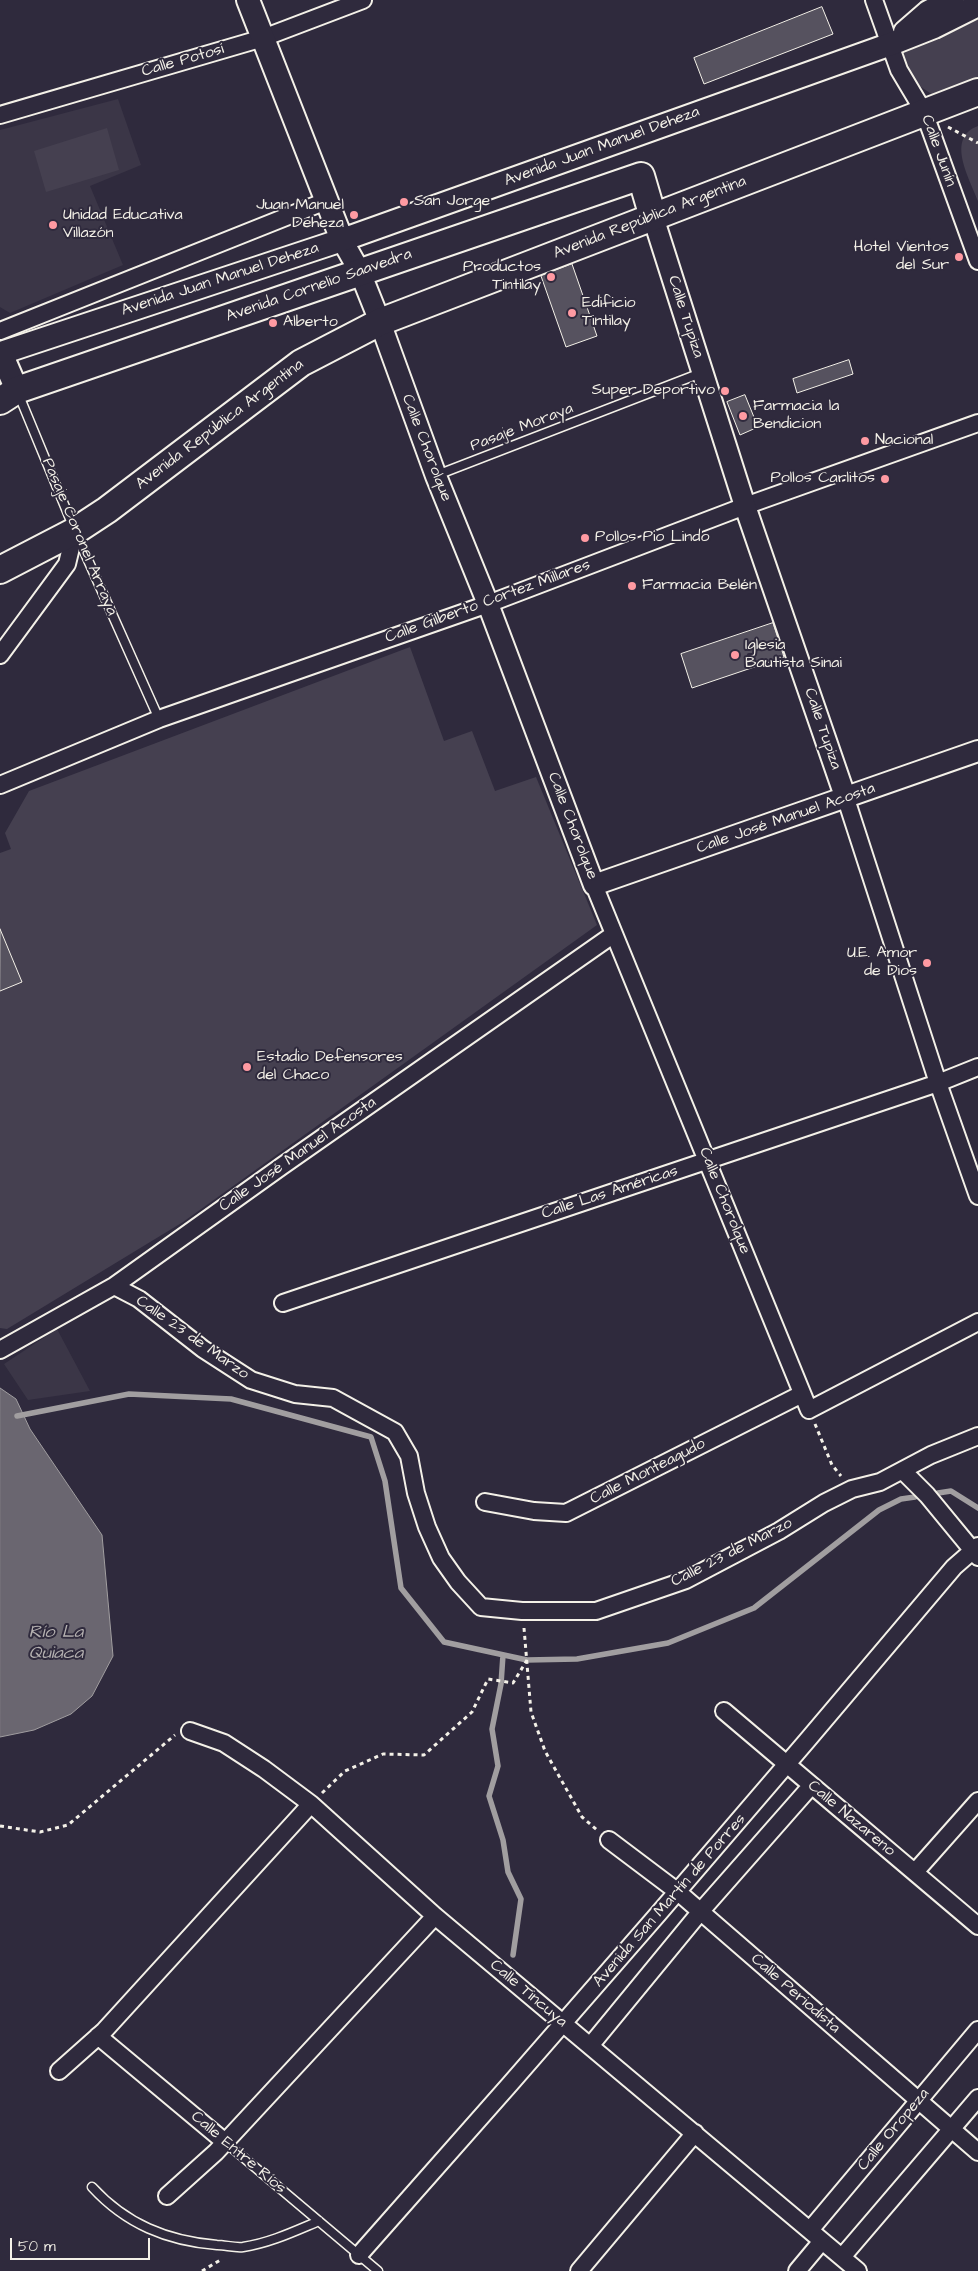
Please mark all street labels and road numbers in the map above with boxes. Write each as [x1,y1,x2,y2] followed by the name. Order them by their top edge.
[140,40,226,82] street label: Calle Potosí
[502,103,702,191] street label: Avenida Juan Manuel Deheza
[916,113,960,189] street label: Calle Junín
[551,172,749,264] street label: Avenida República Argentina
[119,239,321,321] street label: Avenida Juan Manuel Deheza
[224,245,414,327] street label: Avenida Cornelio Saavedra
[663,274,707,360] street label: Calle Tupiza
[132,356,308,494] street label: Avenida República Argentina
[397,392,455,504] street label: Calle Chorolque
[468,400,576,456] street label: Pasaje Moraya
[37,455,121,619] street label: Pasaje Coronel Arraya
[383,556,593,648] street label: Calle Gilberto Cortez Millares
[799,686,845,772] street label: Calle Tupiza
[543,770,601,882] street label: Calle Chorolque
[694,779,878,859] street label: Calle José Manuel Acosta
[216,1093,380,1217] street label: Calle José Manuel Acosta
[694,1145,754,1257] street label: Calle Chorolque
[539,1162,681,1224] street label: Calle Las Américas
[132,1292,252,1384] street label: Calle 23 de Marzo
[587,1435,709,1509] street label: Calle Monteagudo
[668,1514,796,1592] street label: Calle 23 de Marzo
[803,1777,899,1861] street label: Calle Nazareno
[589,1810,751,1992] street label: Avenida San Martín de Porres
[746,1950,844,2038] street label: Calle Periodista
[485,1956,571,2032] street label: Calle Tincuya
[854,2085,934,2175] street label: Calle Oropeza
[187,2108,289,2198] street label: Calle Entre Ríos

